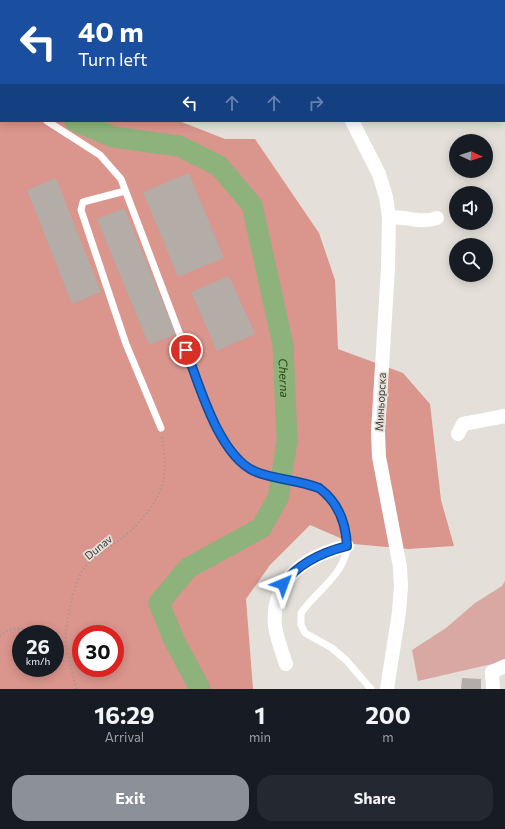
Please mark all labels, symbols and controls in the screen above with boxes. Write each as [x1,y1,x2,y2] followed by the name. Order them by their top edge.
[78,14,144,48] text: 40 m
[12,16,64,68] icon: left
[78,48,147,70] text: Turn left
[179,92,201,114] icon: left
[221,92,243,114] icon: ahead
[263,92,285,114] icon: ahead
[305,92,327,114] icon: right
[449,134,493,178] north arrow
[449,134,493,282] map controls
[449,186,493,230] button: sound
[449,238,493,282] button: search
[169,333,203,367] pin
[175,339,197,361] icon: arrive
[277,358,292,398] water label: Cherna
[372,372,388,432] street label: Миньорска
[82,532,115,562] street label: Dunav
[262,563,304,605] position arrow
[72,625,124,677] speed limit sign: 30
[26,634,50,658] text: 26
[26,655,50,667] text: km/h
[94,700,155,729] text: 16:29
[255,700,265,729] text: 1
[365,700,411,729] text: 200
[105,729,144,745] text: Arrival
[249,729,271,745] text: min
[382,729,394,745] text: m
[12,775,249,821] button: Exit
[257,775,493,821] button: Share

